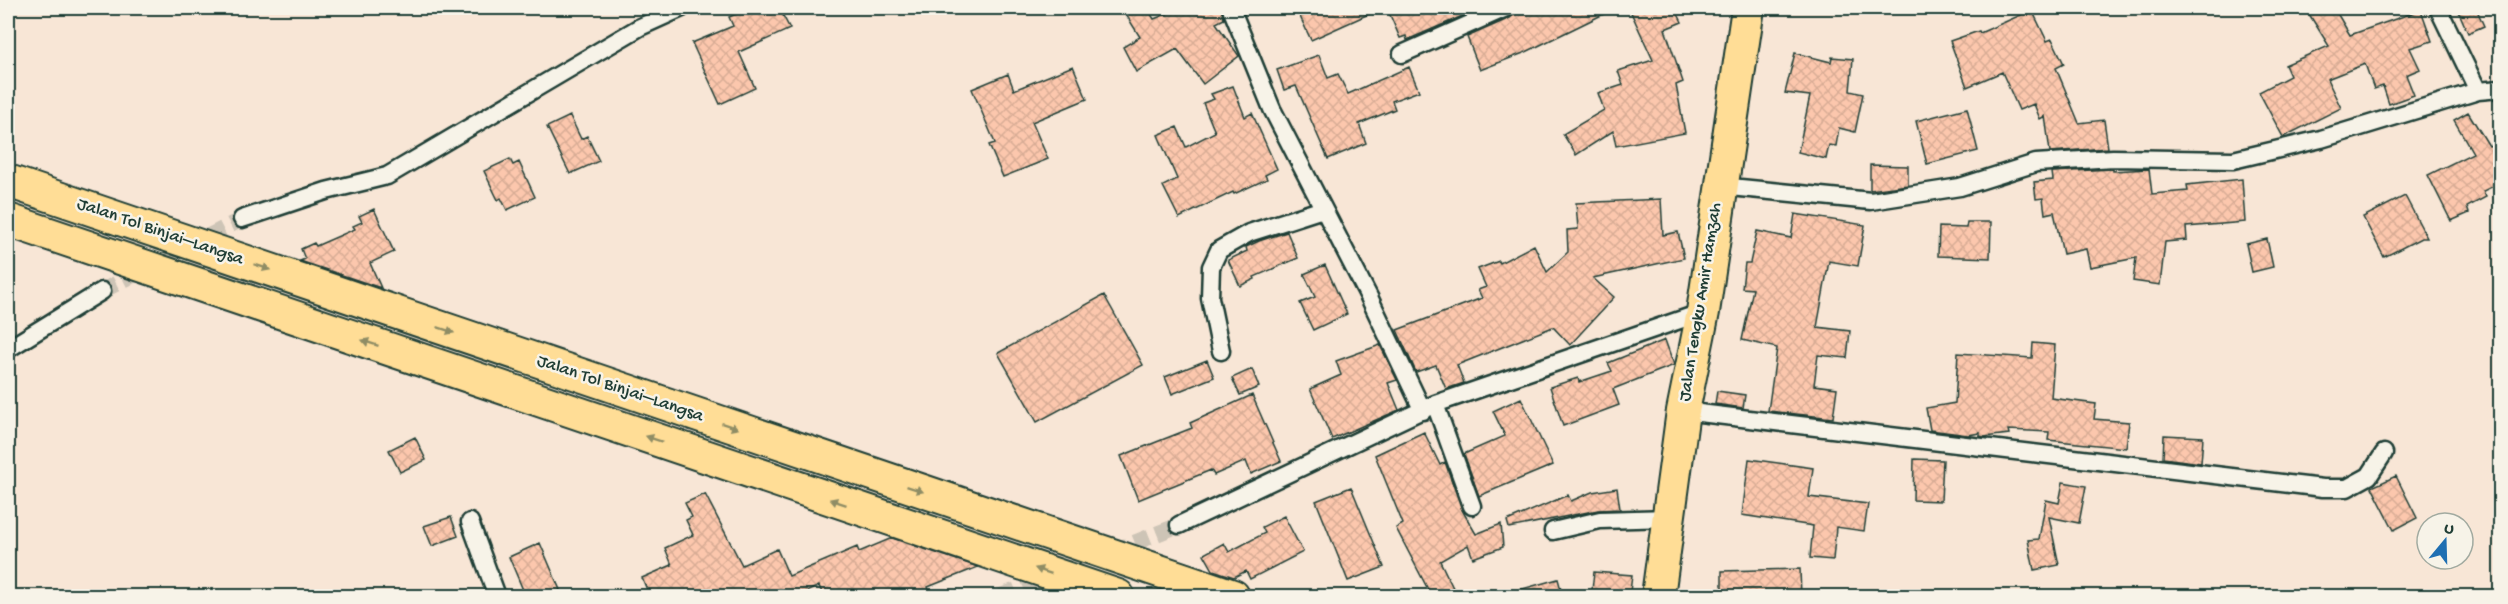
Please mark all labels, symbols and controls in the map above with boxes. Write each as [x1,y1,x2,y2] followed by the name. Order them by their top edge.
[74,194,247,271] street label: Jalan Tol Binjai–Langsa
[1675,201,1727,403] street label: Jalan Tengku Amir Hamzah
[253,262,271,272] one-way arrow
[437,325,455,335] one-way arrow
[360,337,378,347] one-way arrow
[534,351,707,428] street label: Jalan Tol Binjai–Langsa
[722,422,740,431] one-way arrow
[645,434,663,443] one-way arrow
[906,484,924,494] one-way arrow
[829,496,847,506] one-way arrow
[2415,511,2475,571] north arrow
[2441,520,2457,541] text: U
[1034,566,1052,575] one-way arrow

